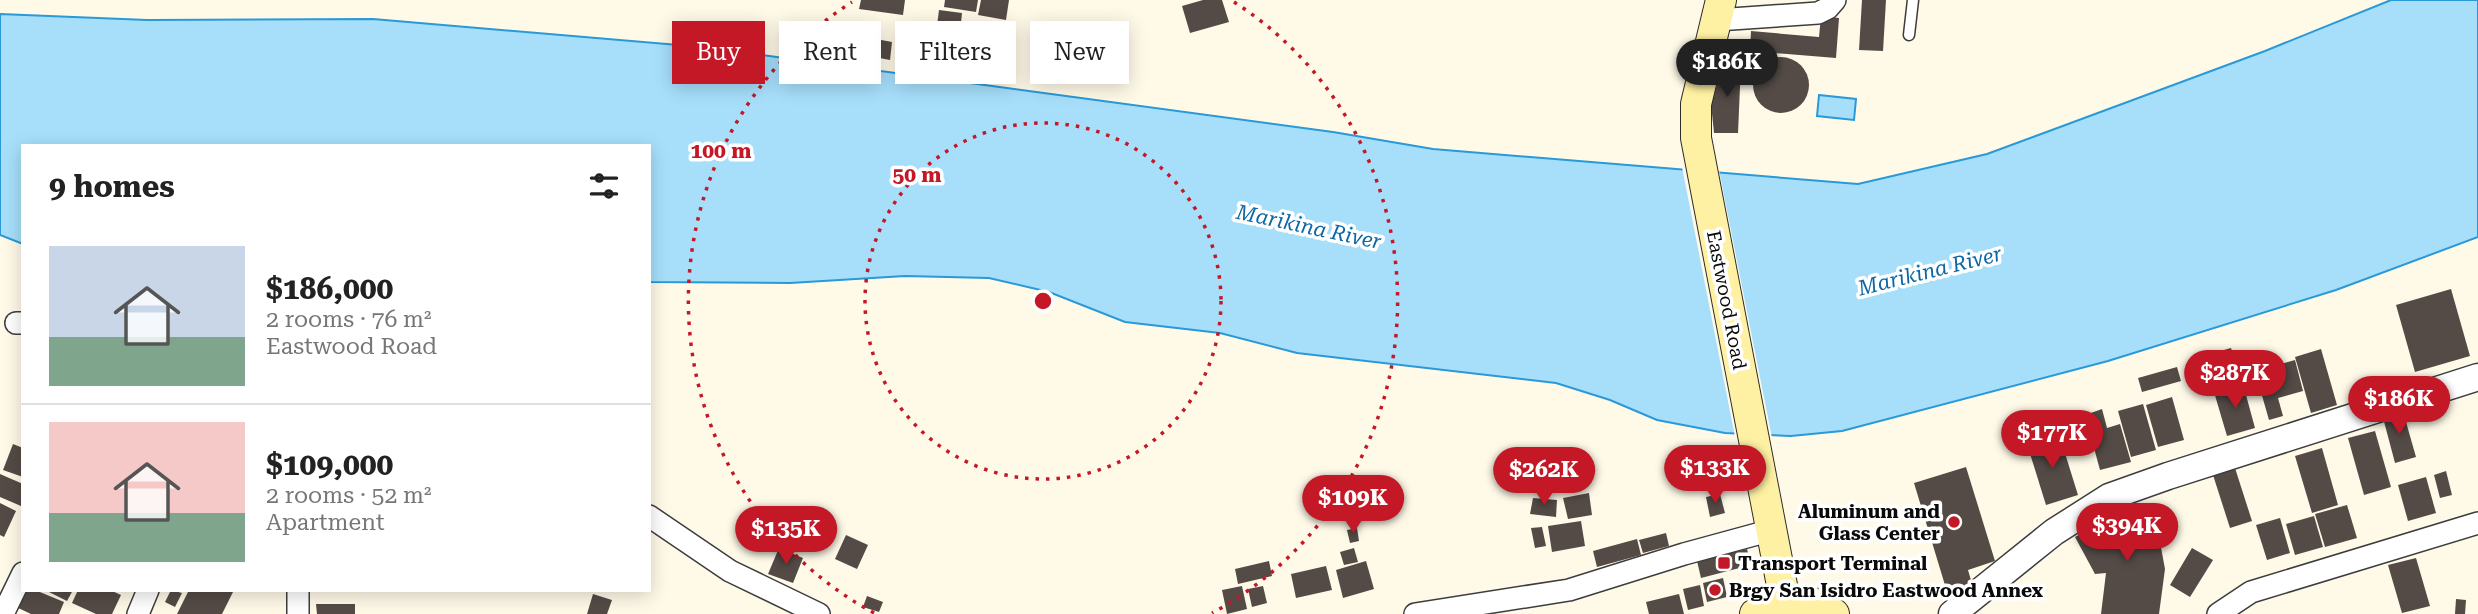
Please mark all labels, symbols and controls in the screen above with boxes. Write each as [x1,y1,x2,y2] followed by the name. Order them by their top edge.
[672,21,765,84] chip: Buy
[779,21,881,84] chip: Rent
[895,21,1016,84] chip: Filters
[1030,21,1129,84] chip: New
[1678,40,1776,99] pin: $186K
[1692,48,1762,75] text: $186K
[691,139,751,163] text: 100 m
[892,163,942,187] text: 50 m
[585,167,623,205] icon: filters
[49,169,175,204] text: 9 homes
[1233,200,1384,254] water label: Marikina River
[1702,229,1751,372] street label: Eastwood Road
[1855,241,2005,301] water label: Marikina River
[266,271,393,306] text: $186,000
[105,274,189,358] icon: home
[1031,289,1055,313] centre of rings
[266,306,432,333] text: 2 rooms · 76 m²
[266,333,437,360] text: Eastwood Road
[2186,350,2284,410] pin: $287K
[2200,359,2270,386] text: $287K
[2350,376,2448,436] pin: $186K
[2364,385,2434,412] text: $186K
[2003,410,2101,470] pin: $177K
[2017,419,2087,446] text: $177K
[1666,446,1764,505] pin: $133K
[266,447,393,482] text: $109,000
[1495,448,1593,507] pin: $262K
[105,450,189,534] icon: home
[1680,454,1750,481] text: $133K
[1509,456,1579,483] text: $262K
[1304,476,1402,535] pin: $109K
[266,482,432,509] text: 2 rooms · 52 m²
[1318,484,1388,511] text: $109K
[1798,500,1940,545] place label: Aluminum and Glass Center
[2078,504,2176,563] pin: $394K
[737,506,835,566] pin: $135K
[266,509,385,536] text: Apartment
[2092,512,2162,539] text: $394K
[1946,514,1962,530] marker: Aluminum and Glass Center
[751,515,821,542] text: $135K
[1738,552,1927,575] place label: Transport Terminal
[1716,555,1732,571] marker: Transport Terminal
[1729,579,2044,602] place label: Brgy San Isidro Eastwood Annex
[1707,582,1723,598] marker: Brgy San Isidro Eastwood Annex

